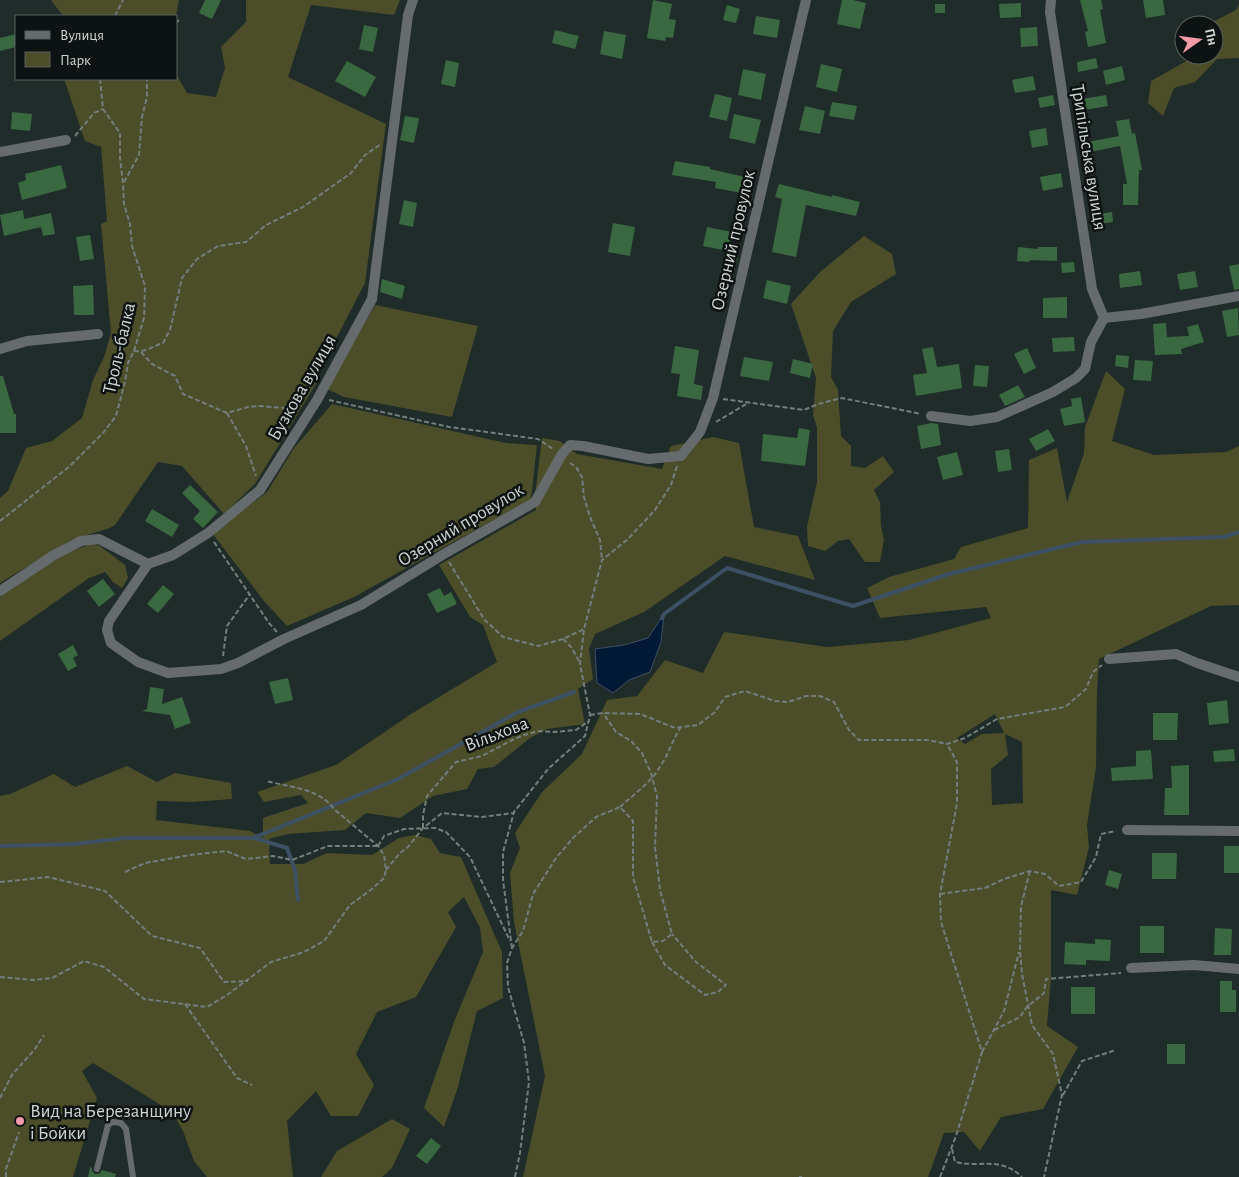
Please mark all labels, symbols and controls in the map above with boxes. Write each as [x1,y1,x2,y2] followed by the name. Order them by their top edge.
[15,15,178,80] legend
[1174,15,1224,65] north arrow
[1202,27,1220,47] text: Пн
[60,28,104,43] text: Вулиця
[60,53,91,68] text: Парк
[1068,83,1109,232] street label: Трипільська вулиця
[708,168,759,312] street label: Озерний провулок
[100,301,139,396] street label: Троль-балка
[264,332,340,444] street label: Бузкова вулиця
[394,480,527,570] street label: Озерний провулок
[462,714,531,755] street label: Вільхова
[30,1102,191,1143] place label: Вид на Березанщину і Бойки
[14,1115,26,1127] marker: Вид на Березанщину і Бойки

